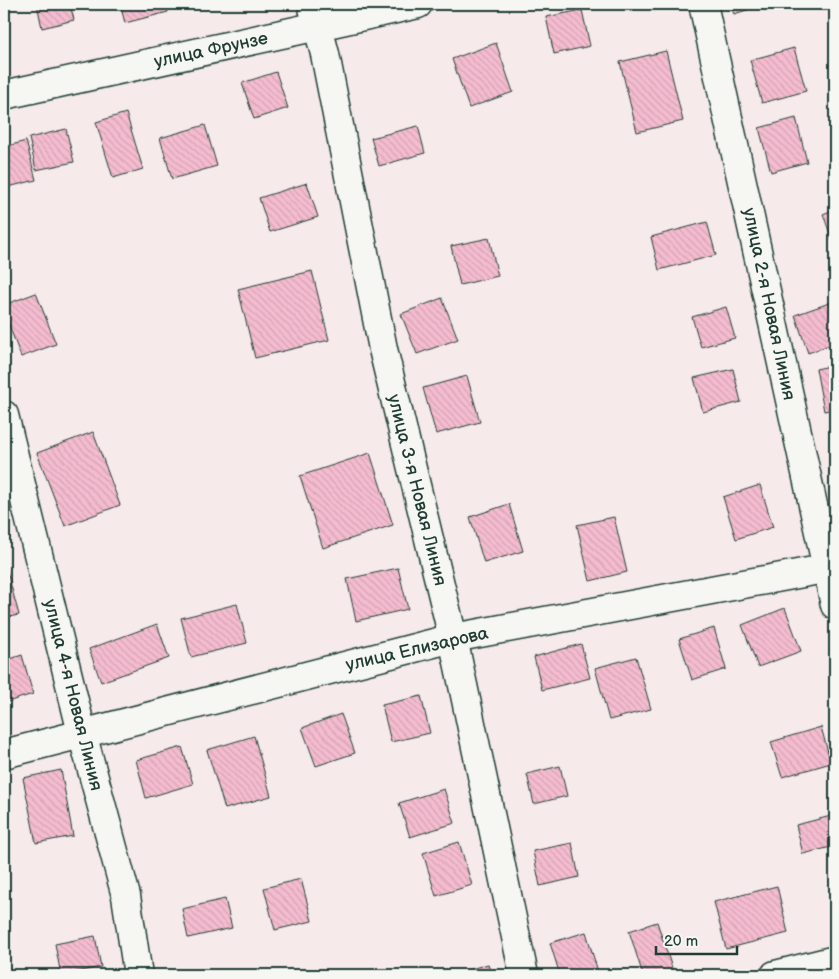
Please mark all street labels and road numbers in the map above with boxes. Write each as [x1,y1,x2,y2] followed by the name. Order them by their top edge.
[152,28,270,72] street label: улица Фрунзе
[738,206,800,402] street label: улица 2-я Новая Линия
[383,392,451,588] street label: улица 3-я Новая Линия
[39,597,107,793] street label: улица 4-я Новая Линия
[344,622,491,676] street label: улица Елизарова

